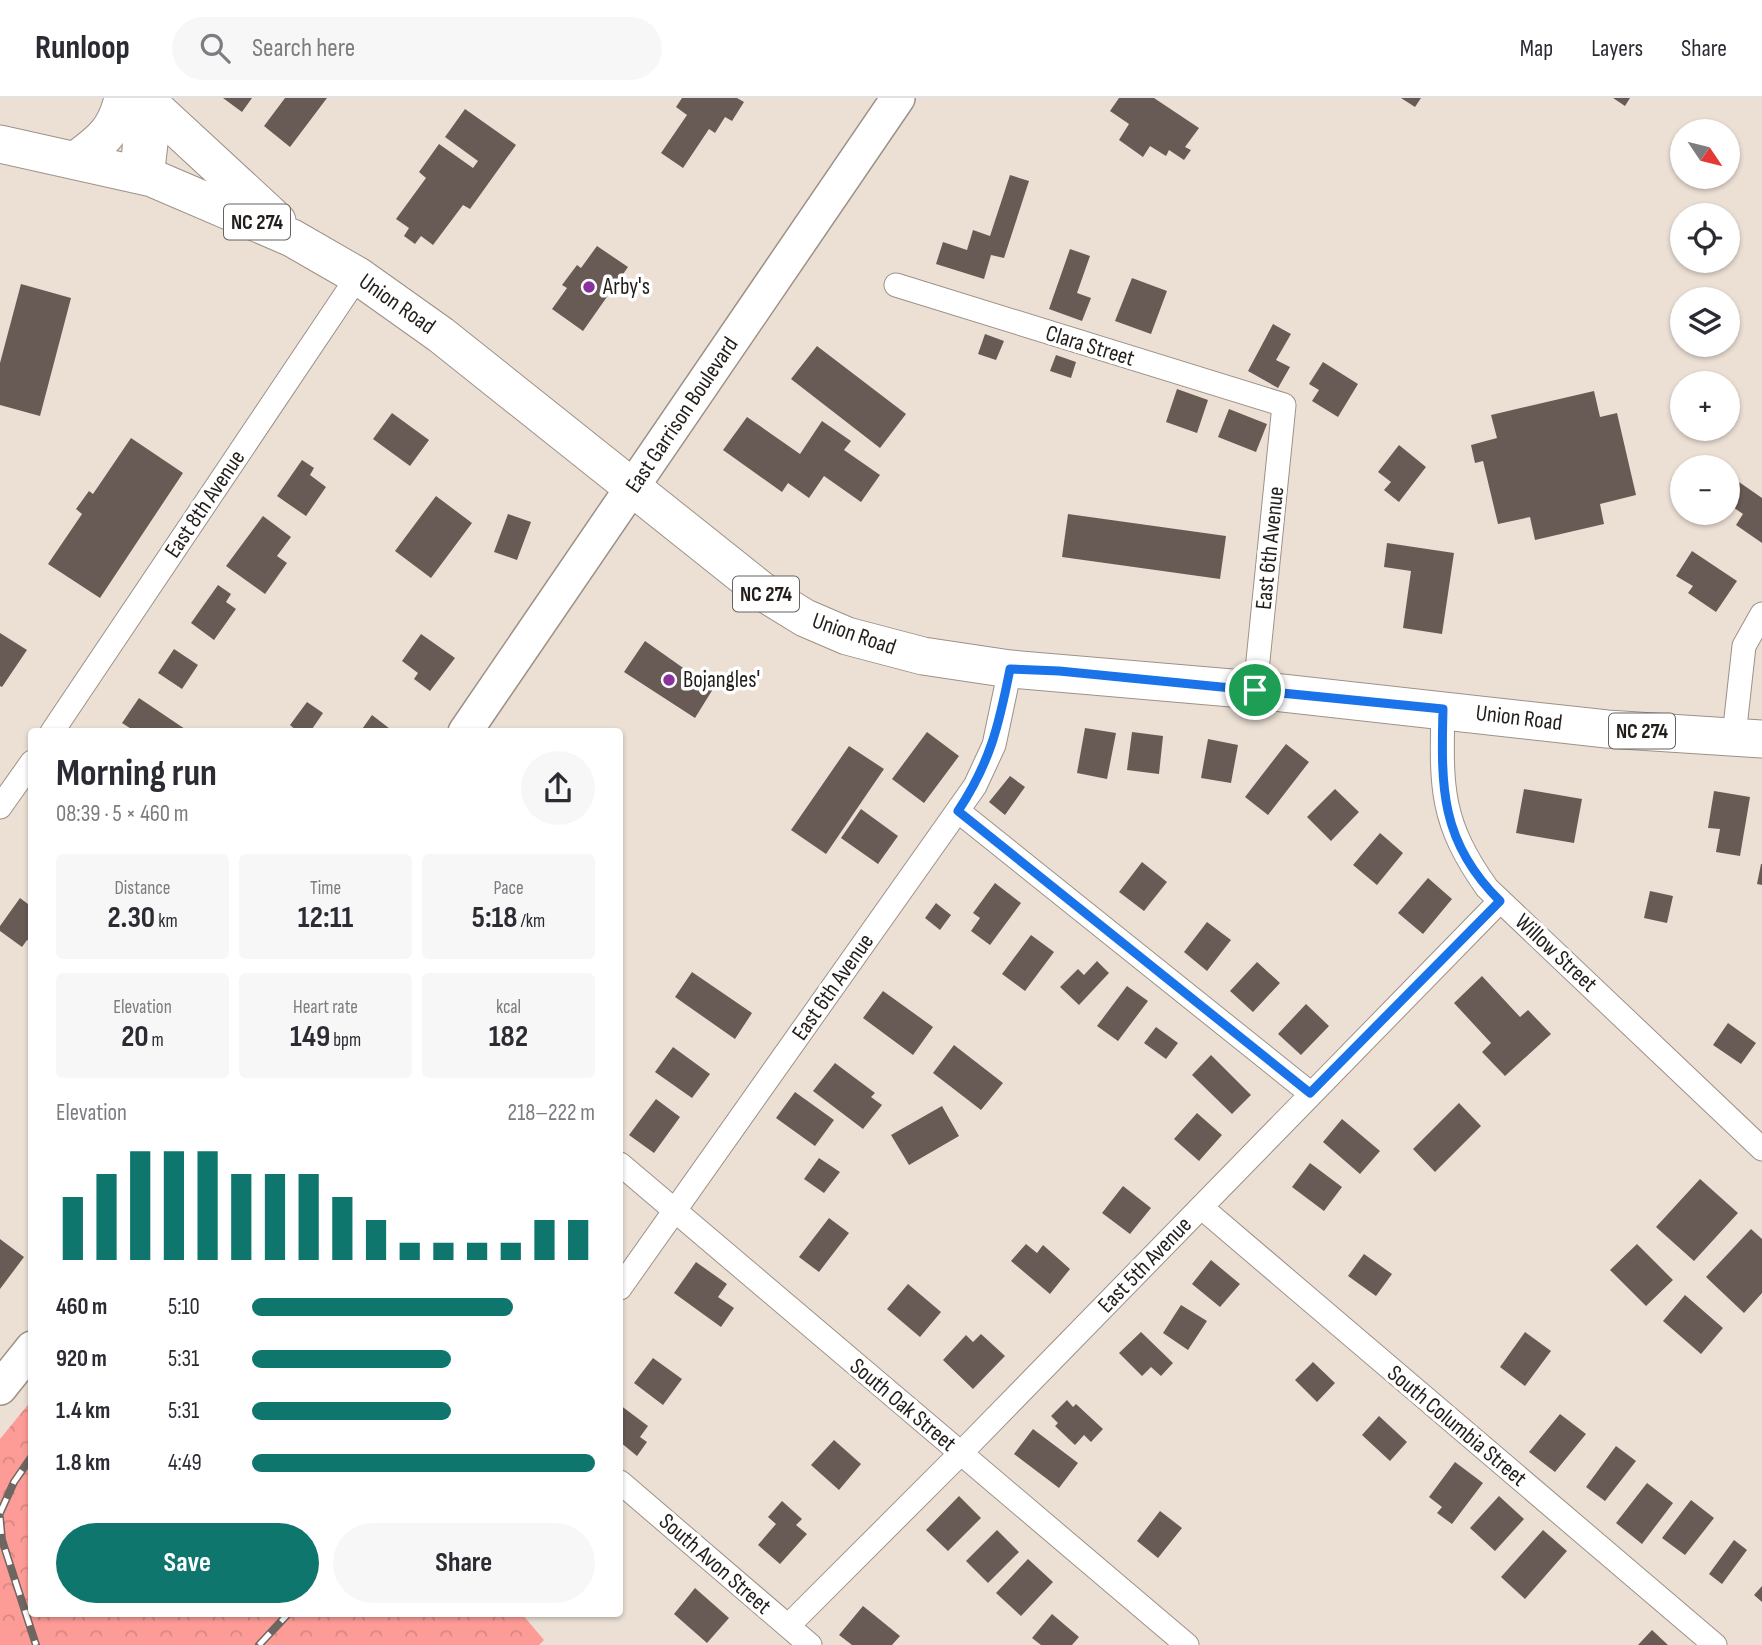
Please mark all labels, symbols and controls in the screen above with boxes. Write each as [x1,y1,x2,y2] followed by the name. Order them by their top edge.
[172,17,662,80] search box
[35,28,130,68] text: Runloop
[196,29,234,67] icon: search
[252,33,355,64] text: Search here
[1520,34,1553,63] text: Map
[1591,34,1643,63] text: Layers
[1681,34,1727,63] text: Share
[1670,119,1740,189] north arrow
[1670,119,1740,525] map controls
[1670,203,1740,273] button: locate
[224,204,290,240] road number: NC 274
[353,268,441,340] street label: Union Road
[602,273,650,301] place label: Arby's
[581,279,597,295] marker: Arby's
[1670,287,1740,357] button: layers
[1042,319,1138,373] street label: Clara Street
[620,332,744,498] street label: East Garrison Boulevard
[1670,371,1740,441] button: +
[159,445,251,563] street label: East 8th Avenue
[1670,455,1740,525] button: −
[1250,485,1290,611] street label: East 6th Avenue
[733,576,799,612] road number: NC 274
[808,607,900,661] street label: Union Road
[1225,660,1285,720] pin
[683,666,760,694] place label: Bojangles'
[1236,671,1274,709] icon: arrive
[661,672,677,688] marker: Bojangles'
[1474,699,1564,737] street label: Union Road
[1609,714,1675,748] road number: NC 274
[56,751,217,796] text: Morning run
[521,751,595,825] button: share
[56,800,189,828] text: 08:39 · 5 × 460 m
[114,877,171,900] text: Distance
[310,877,341,900] text: Time
[493,877,524,900] text: Pace
[107,900,155,936] text: 2.30
[298,900,353,936] text: 12:11
[472,900,518,936] text: 5:18
[1509,908,1603,998] street label: Willow Street
[155,910,178,933] text: km
[518,910,545,933] text: /km
[786,928,880,1046] street label: East 6th Avenue
[113,996,172,1019] text: Elevation
[293,996,358,1019] text: Heart rate
[496,996,521,1019] text: kcal
[121,1019,149,1055] text: 20
[290,1019,330,1055] text: 149
[489,1019,528,1055] text: 182
[149,1029,164,1052] text: m
[330,1029,361,1052] text: bpm
[56,1099,127,1127] text: Elevation
[508,1099,595,1127] text: 218–222 m
[1092,1211,1198,1319] street label: East 5th Avenue
[56,1293,107,1321] text: 460 m
[168,1293,200,1321] text: 5:10
[56,1345,107,1373] text: 920 m
[168,1345,199,1373] text: 5:31
[844,1352,962,1458] street label: South Oak Street
[1382,1359,1532,1493] street label: South Columbia Street
[56,1397,110,1425] text: 1.4 km
[168,1397,199,1425] text: 5:31
[56,1449,110,1477] text: 1.8 km
[168,1449,202,1477] text: 4:49
[653,1508,777,1620] street label: South Avon Street
[56,1523,319,1603] button: Save
[333,1523,595,1603] button: Share

